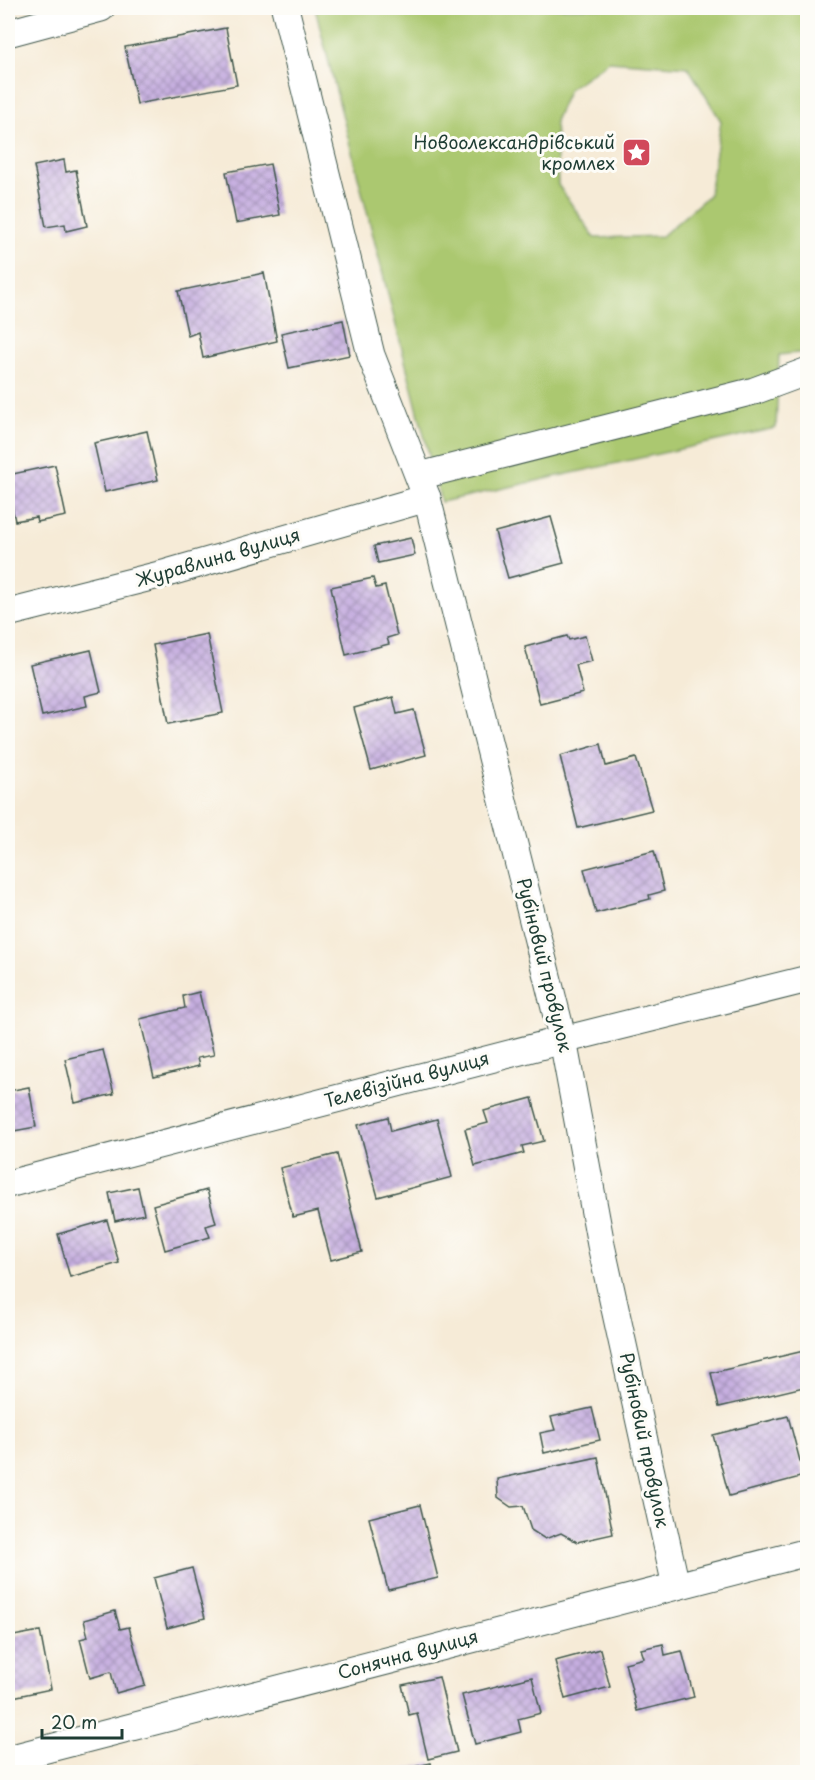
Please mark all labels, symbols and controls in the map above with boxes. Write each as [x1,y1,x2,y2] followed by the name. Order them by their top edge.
[414,128,615,176] place label: Новоолександрівський кромлех
[620,137,652,169] place icon: Новоолександрівський кромлех
[132,520,303,593] street label: Журавлина вулиця
[511,875,580,1055] street label: Рубіновий провулок
[321,1044,492,1114] street label: Телевізійна вулиця
[614,1350,677,1530] street label: Рубіновий провулок
[334,1622,481,1685] street label: Сонячна вулиця
[42,1702,122,1740] scale bar
[51,1708,97,1735] text: 20 m

